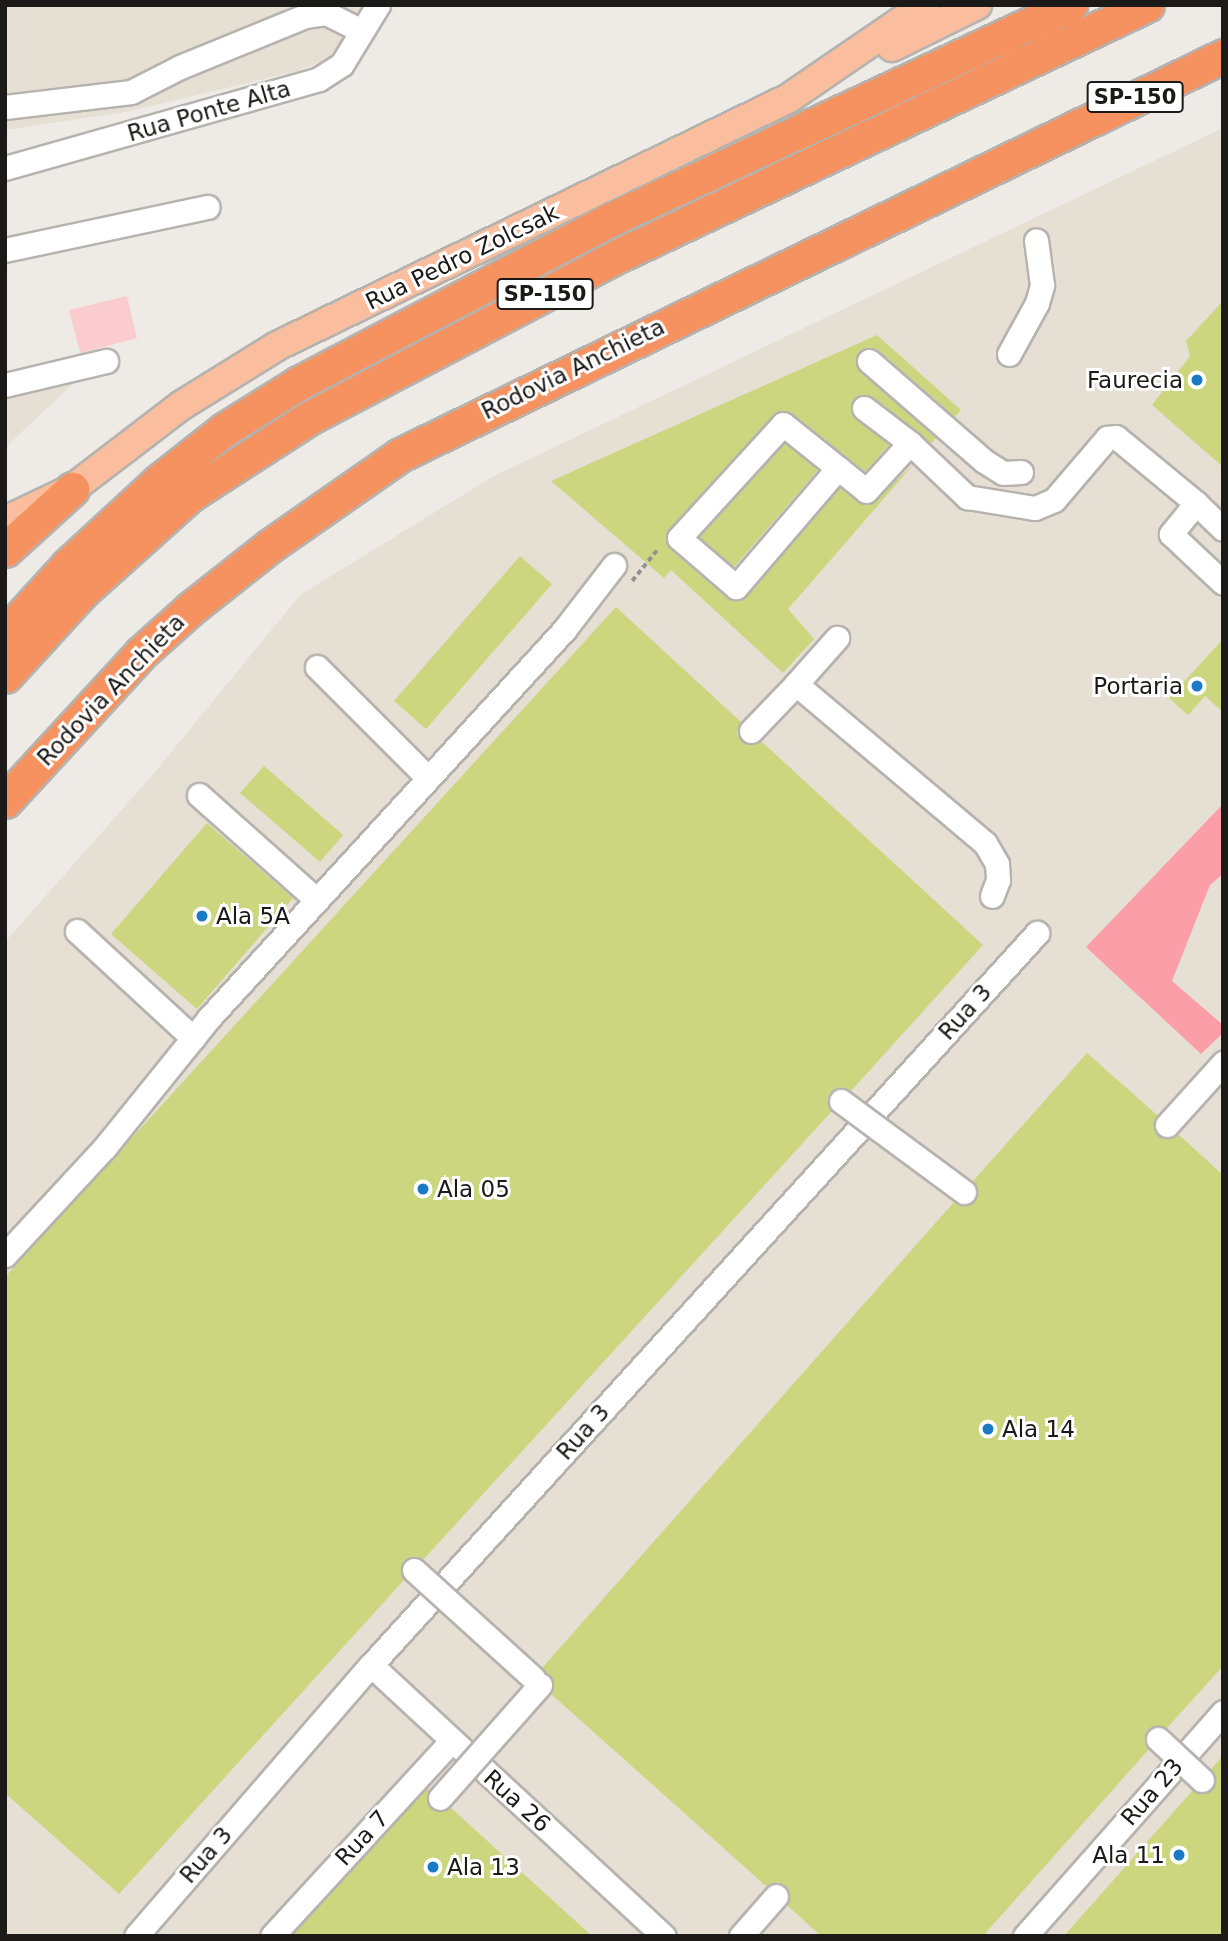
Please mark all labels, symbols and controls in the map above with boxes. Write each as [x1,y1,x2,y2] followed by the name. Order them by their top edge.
[124,75,294,147] street label: Rua Ponte Alta
[1086,80,1184,114] road number: SP-150
[361,198,563,316] street label: Rua Pedro Zolcsak
[496,276,594,312] road number: SP-150
[477,313,669,425] street label: Rodovia Anchieta
[1087,366,1183,394] place label: Faurecia
[1189,372,1205,388] marker: Faurecia
[32,608,190,772] street label: Rodovia Anchieta
[1093,672,1183,700] place label: Portaria
[1189,678,1205,694] marker: Portaria
[216,902,290,930] place label: Ala 5A
[194,908,210,924] marker: Ala 5A
[933,978,997,1046] street label: Rua 3
[437,1175,510,1203] place label: Ala 05
[415,1181,431,1197] marker: Ala 05
[551,1398,615,1466] street label: Rua 3
[1002,1415,1075,1443] place label: Ala 14
[980,1421,996,1437] marker: Ala 14
[1115,1753,1189,1831] street label: Rua 23
[478,1764,556,1838] street label: Rua 26
[330,1805,394,1871] street label: Rua 7
[174,1821,238,1889] street label: Rua 3
[1092,1841,1165,1869] place label: Ala 11
[1171,1847,1187,1863] marker: Ala 11
[447,1853,520,1881] place label: Ala 13
[425,1859,441,1875] marker: Ala 13

